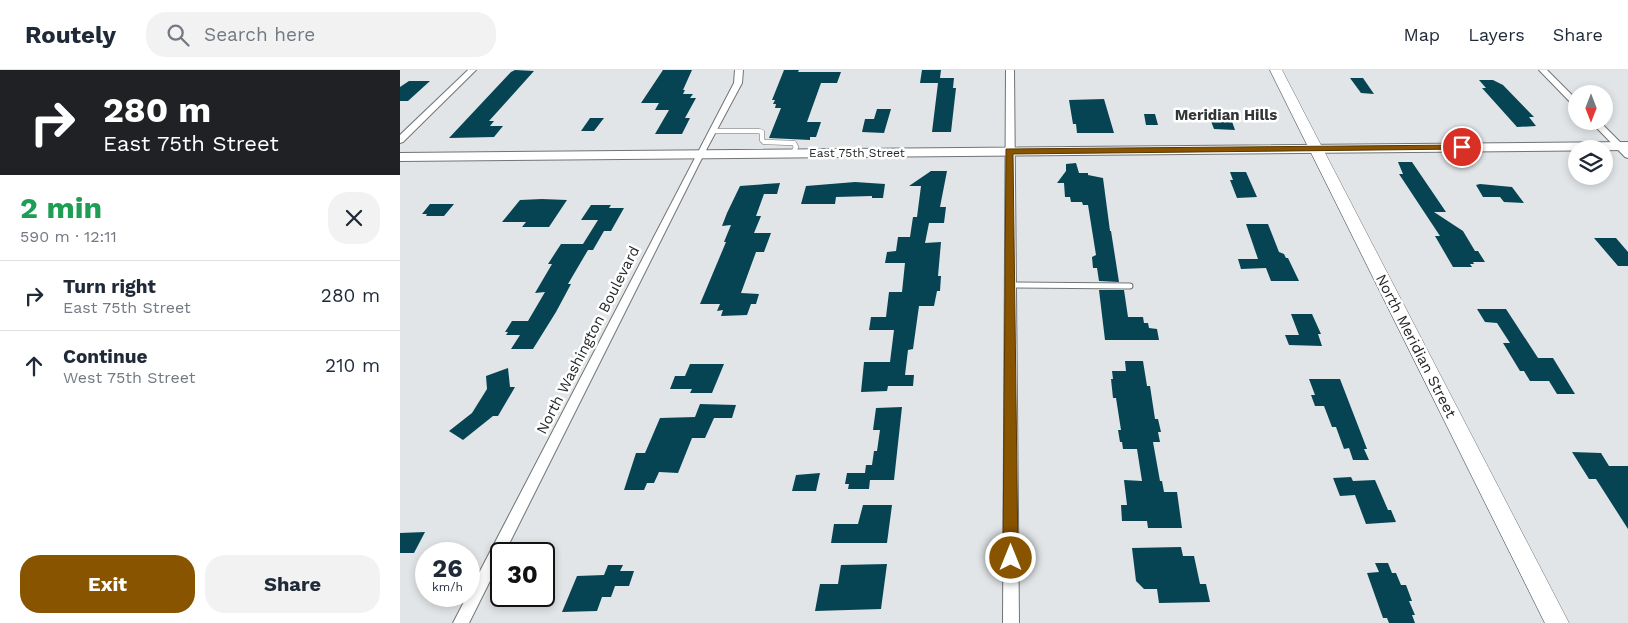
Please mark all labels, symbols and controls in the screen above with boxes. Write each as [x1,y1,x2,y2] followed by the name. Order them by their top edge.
[146,12,496,57] search box
[25,21,116,49] text: Routely
[164,21,192,49] icon: search
[204,23,315,46] text: Search here
[1403,24,1440,45] text: Map
[1468,24,1525,45] text: Layers
[1553,24,1603,45] text: Share
[1568,85,1612,130] north arrow
[1568,85,1613,185] map controls
[103,89,211,131] text: 280 m
[20,90,85,155] icon: right
[1175,106,1277,124] district label: Meridian Hills
[1441,126,1483,168] pin
[103,131,279,156] text: East 75th Street
[1448,133,1476,161] icon: arrive
[1568,140,1613,185] button: layers
[809,146,905,160] street label: East 75th Street
[20,190,102,225] text: 2 min
[328,192,380,244] button: close
[20,227,117,246] text: 590 m · 12:11
[533,243,643,437] street label: North Washington Boulevard
[1372,271,1460,422] street label: North Meridian Street
[63,275,156,298] text: Turn right
[20,282,48,310] icon: right
[321,284,380,307] text: 280 m
[63,298,191,317] text: East 75th Street
[63,345,147,368] text: Continue
[20,352,48,380] icon: ahead
[325,354,380,377] text: 210 m
[63,368,196,387] text: West 75th Street
[984,531,1036,583] position arrow
[490,542,555,607] speed limit sign: 30
[432,554,463,583] text: 26
[20,555,195,613] button: Exit
[205,555,380,613] button: Share
[432,580,463,594] text: km/h

